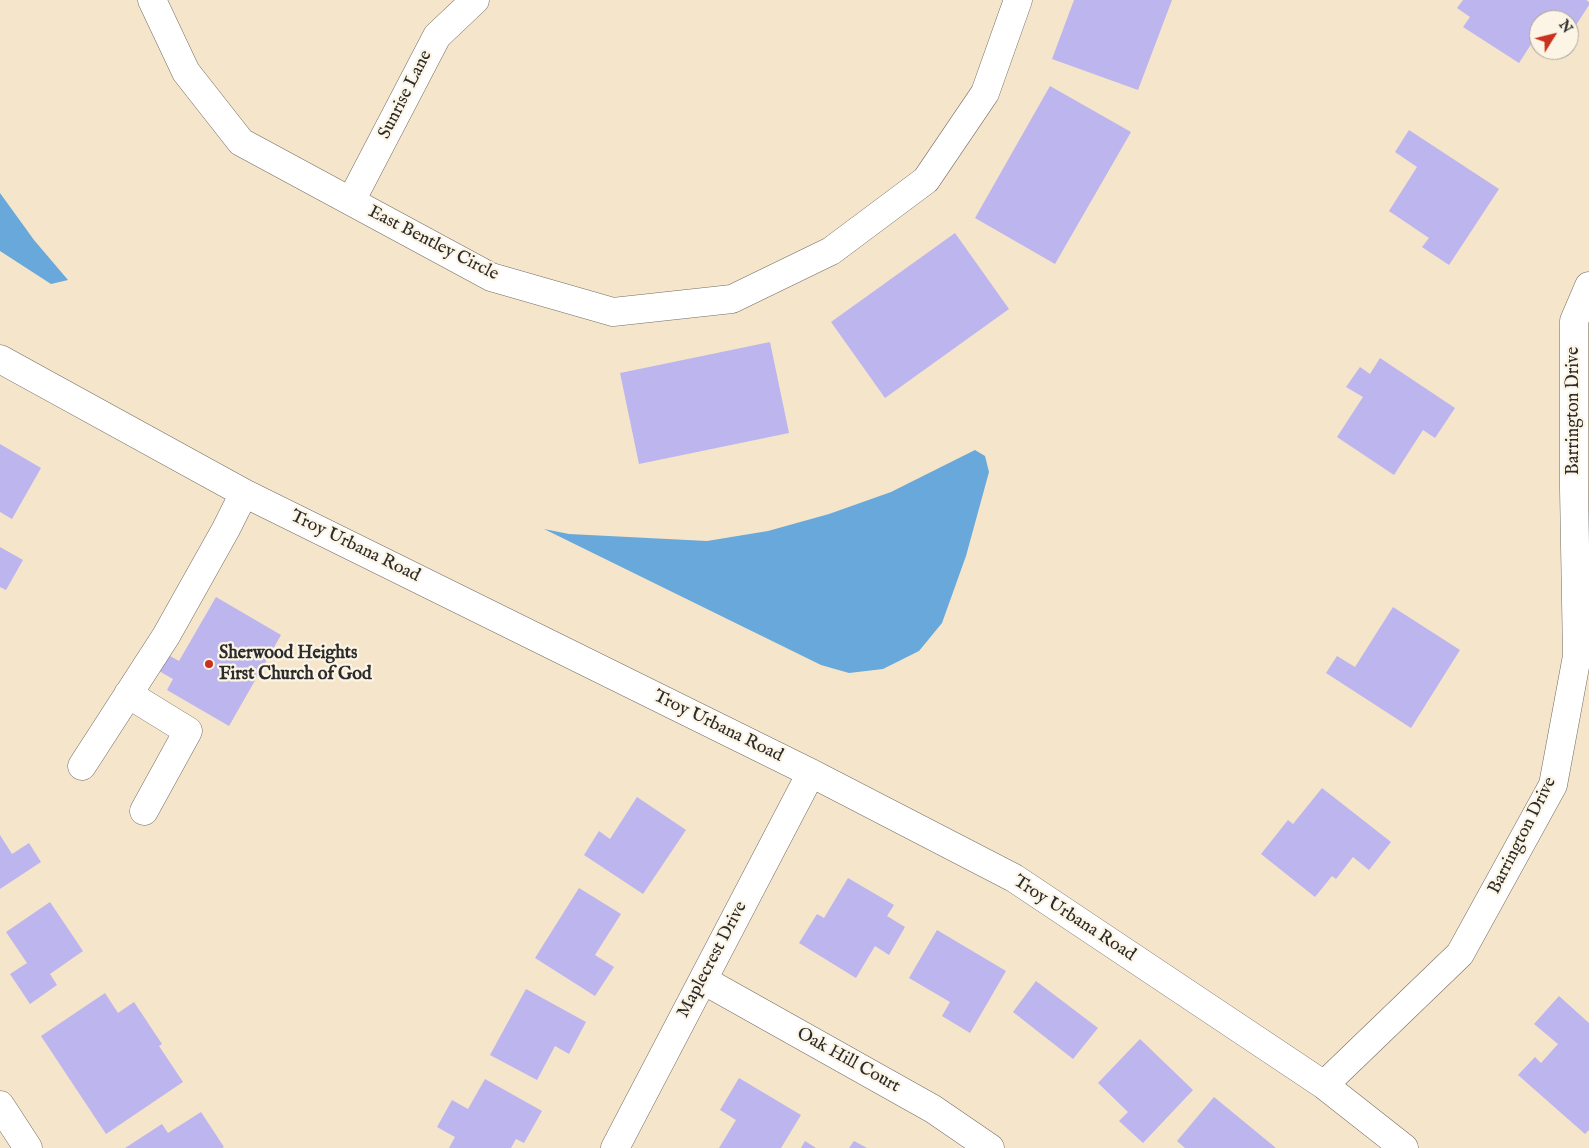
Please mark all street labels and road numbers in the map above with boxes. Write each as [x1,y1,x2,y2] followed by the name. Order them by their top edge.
[374,47,438,143] street label: Sunrise Lane
[364,202,502,286] street label: East Bentley Circle
[1563,347,1585,475] street label: Barrington Drive
[287,506,423,588] street label: Troy Urbana Road
[650,686,786,768] street label: Troy Urbana Road
[1484,774,1562,898] street label: Barrington Drive
[1009,871,1139,967] street label: Troy Urbana Road
[673,898,753,1022] street label: Maplecrest Drive
[792,1024,904,1098] street label: Oak Hill Court

